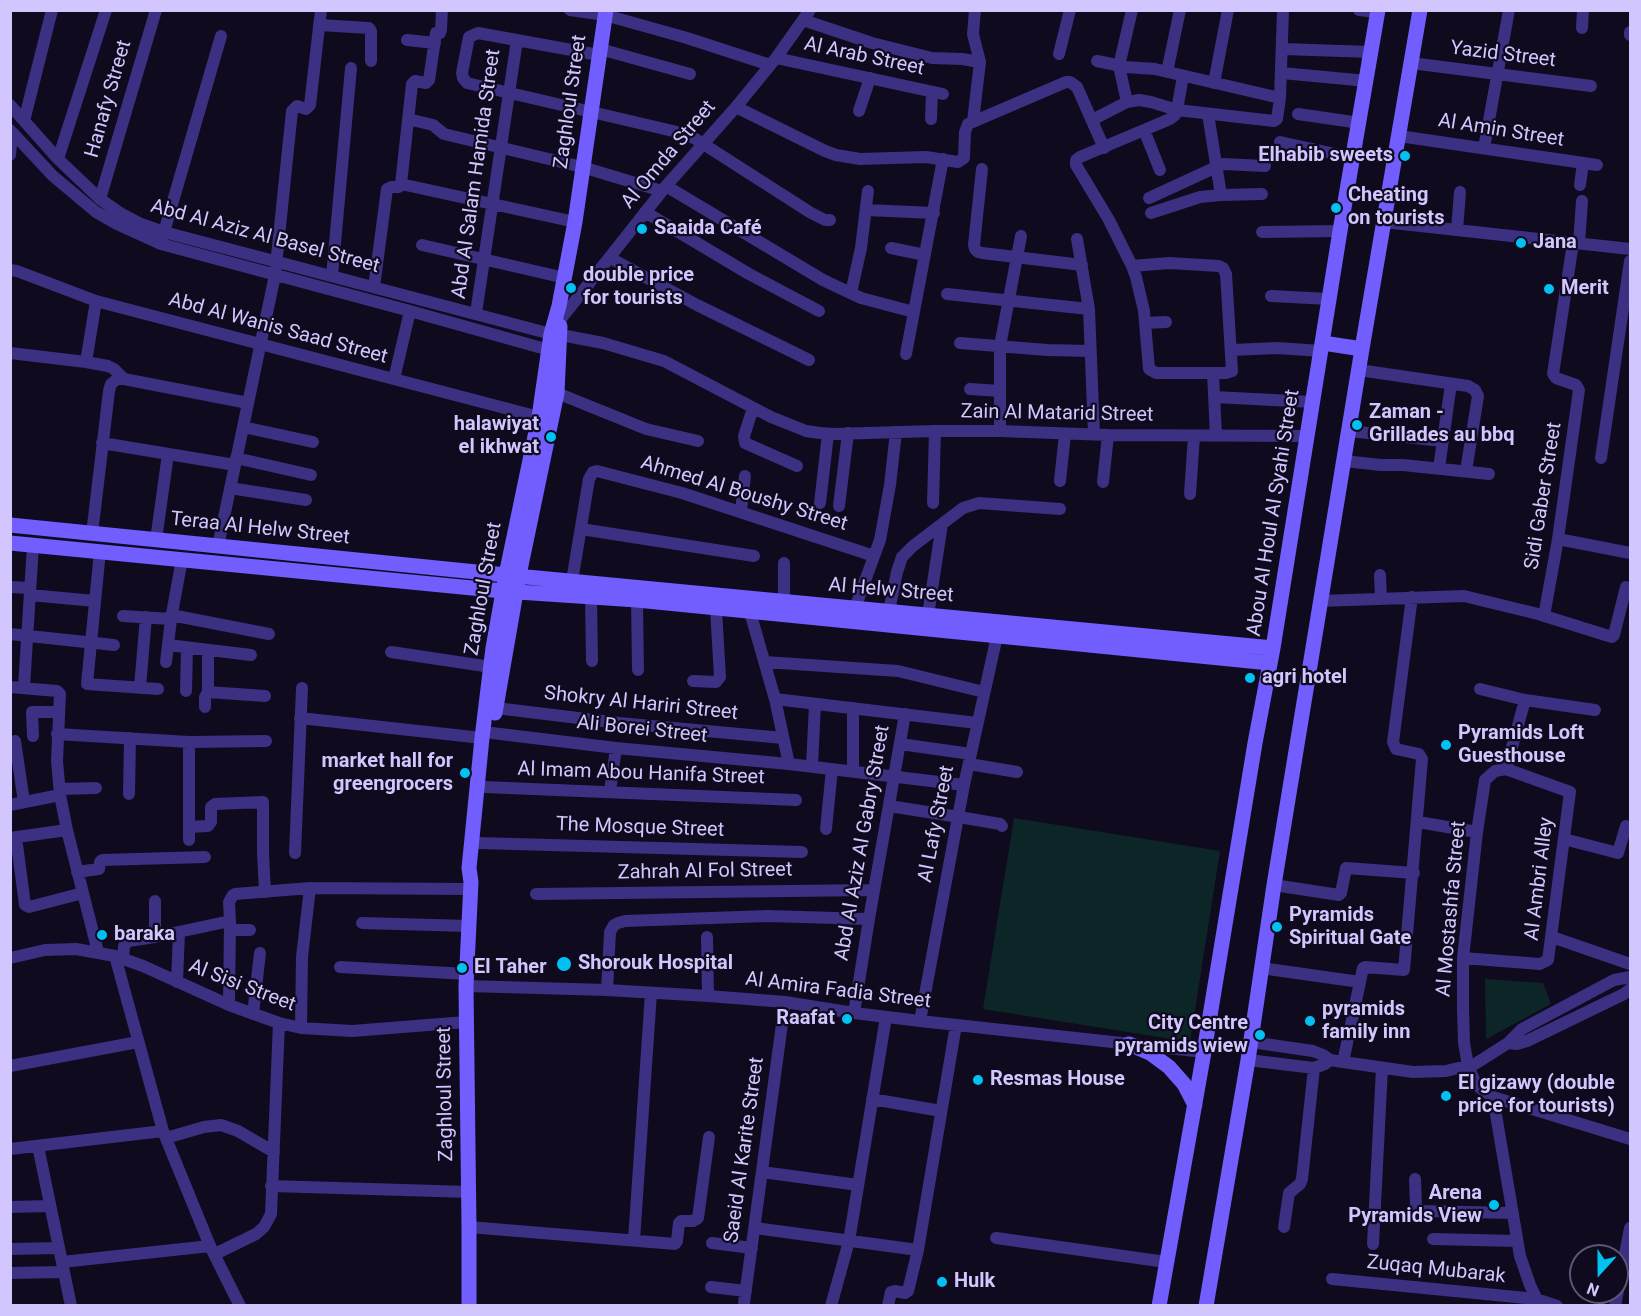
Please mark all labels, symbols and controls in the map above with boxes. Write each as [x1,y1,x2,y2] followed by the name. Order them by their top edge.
[550,33,592,171] street label: Zaghloul Street
[802,33,926,81] street label: Al Arab Street
[81,37,137,161] street label: Hanafy Street
[1449,37,1557,73] street label: Yazid Street
[448,48,506,300] street label: Abd Al Salam Hamida Street
[617,96,721,214] street label: Al Omda Street
[1436,109,1566,153] street label: Al Amin Street
[1258,144,1393,168] place label: Elhabib sweets
[1398,149,1412,163] marker: Elhabib sweets
[1348,184,1444,231] place label: Cheating on tourists
[148,195,382,279] street label: Abd Al Aziz Al Basel Street
[1329,201,1343,215] marker: Cheating on tourists
[654,217,761,241] place label: Saaida Café
[635,222,649,236] marker: Saaida Café
[1533,231,1577,255] place label: Jana
[1514,236,1528,250] marker: Jana
[583,264,694,311] place label: double price for tourists
[1561,277,1609,301] place label: Merit
[564,281,578,295] marker: double price for tourists
[1542,282,1556,296] marker: Merit
[166,288,390,370] street label: Abd Al Wanis Saad Street
[1243,388,1305,638] street label: Abou Al Houl Al Syahi Street
[960,400,1154,428] street label: Zain Al Matarid Street
[1369,401,1514,448] place label: Zaman - Grillades au bbq
[454,413,539,460] place label: halawiyat el ikhwat
[1350,418,1364,432] marker: Zaman - Grillades au bbq
[1521,421,1567,571] street label: Sidi Gaber Street
[544,430,558,444] marker: halawiyat el ikhwat
[638,451,850,537] street label: Ahmed Al Boushy Street
[169,508,351,550] street label: Teraa Al Helw Street
[460,520,508,658] street label: Zaghloul Street
[828,574,954,608] street label: Al Helw Street
[1262,666,1347,690] place label: agri hotel
[1243,671,1257,685] marker: agri hotel
[543,682,739,726] street label: Shokry Al Hariri Street
[575,711,709,749] street label: Ali Borei Street
[1458,722,1584,769] place label: Pyramids Loft Guesthouse
[830,723,896,963] street label: Abd Al Aziz Al Gabry Street
[1439,738,1453,752] marker: Pyramids Loft Guesthouse
[321,750,453,797] place label: market hall for greengrocers
[517,758,765,790] street label: Al Imam Abou Hanifa Street
[914,763,960,885] street label: Al Lafy Street
[458,766,472,780] marker: market hall for greengrocers
[555,813,725,843] street label: The Mosque Street
[1521,816,1559,942] street label: Al Ambri Alley
[1432,820,1472,998] street label: Al Mostashfa Street
[617,858,793,886] street label: Zahrah Al Fol Street
[1289,904,1411,951] place label: Pyramids Spiritual Gate
[1270,920,1284,934] marker: Pyramids Spiritual Gate
[114,923,175,947] place label: baraka
[95,928,109,942] marker: baraka
[578,952,733,976] place label: Shorouk Hospital
[185,955,299,1017] street label: Al Sisi Street
[555,955,573,973] marker: Shorouk Hospital
[474,956,546,980] place label: El Taher
[455,961,469,975] marker: El Taher
[744,968,932,1014] street label: Al Amira Fadia Street
[1322,998,1411,1045] place label: pyramids family inn
[776,1007,835,1031] place label: Raafat
[840,1012,854,1026] marker: Raafat
[1114,1012,1248,1059] place label: City Centre pyramids wiew
[1303,1014,1317,1028] marker: pyramids family inn
[433,1026,459,1162] street label: Zaghloul Street
[1253,1028,1267,1042] marker: City Centre pyramids wiew
[720,1056,770,1244] street label: Saeid Al Karite Street
[990,1068,1125,1092] place label: Resmas House
[1458,1072,1615,1119] place label: El gizawy (double price for tourists)
[971,1073,985,1087] marker: Resmas House
[1439,1089,1453,1103] marker: El gizawy (double price for tourists)
[1348,1182,1482,1229] place label: Arena Pyramids View
[1487,1198,1501,1212] marker: Arena Pyramids View
[1569,1244,1629,1304] north arrow
[1365,1251,1507,1289] street label: Zuqaq Mubarak
[954,1270,995,1294] place label: Hulk
[935,1275,949,1289] marker: Hulk
[1584,1279,1602,1300] text: N

